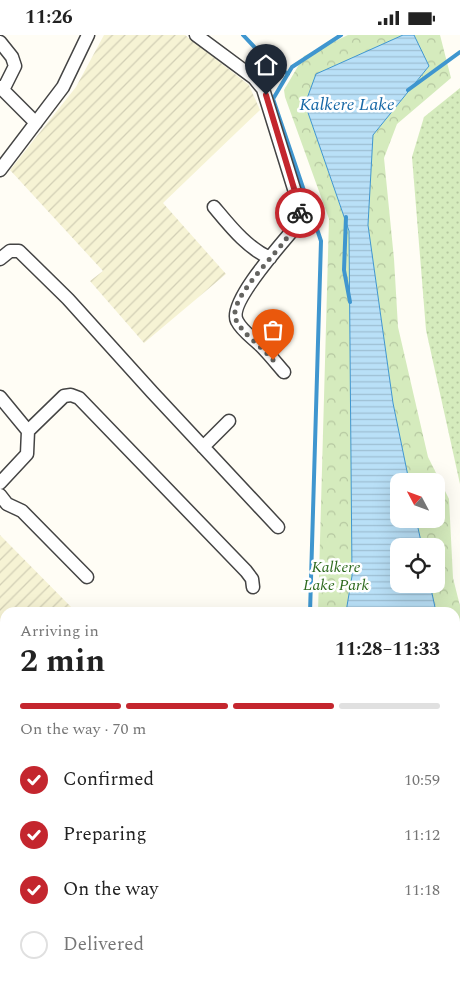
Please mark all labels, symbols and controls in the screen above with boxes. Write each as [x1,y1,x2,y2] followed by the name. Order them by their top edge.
[25,3,73,32] text: 11:26
[245,44,287,95] pin
[252,51,280,79] icon: home
[299,91,395,118] water label: Kalkere Lake
[275,188,325,238] courier
[286,199,314,227] icon: bike
[252,309,294,360] pin
[259,316,287,344] icon: bag
[390,473,445,527] north arrow
[390,473,445,593] map controls
[390,538,445,593] button: locate
[303,555,370,597] park label: Kalkere Lake Park
[20,619,99,643] text: Arriving in
[335,635,440,664] text: 11:28–11:33
[20,637,105,686] text: 2 min
[20,717,146,741] text: On the way · 70 m
[63,765,154,794] text: Confirmed
[20,766,48,794] icon: check
[404,768,440,792] text: 10:59
[63,820,147,849] text: Preparing
[20,821,48,849] icon: check
[404,823,440,847] text: 11:12
[63,875,159,904] text: On the way
[20,876,48,904] icon: check
[404,878,440,902] text: 11:18
[63,930,144,959] text: Delivered

